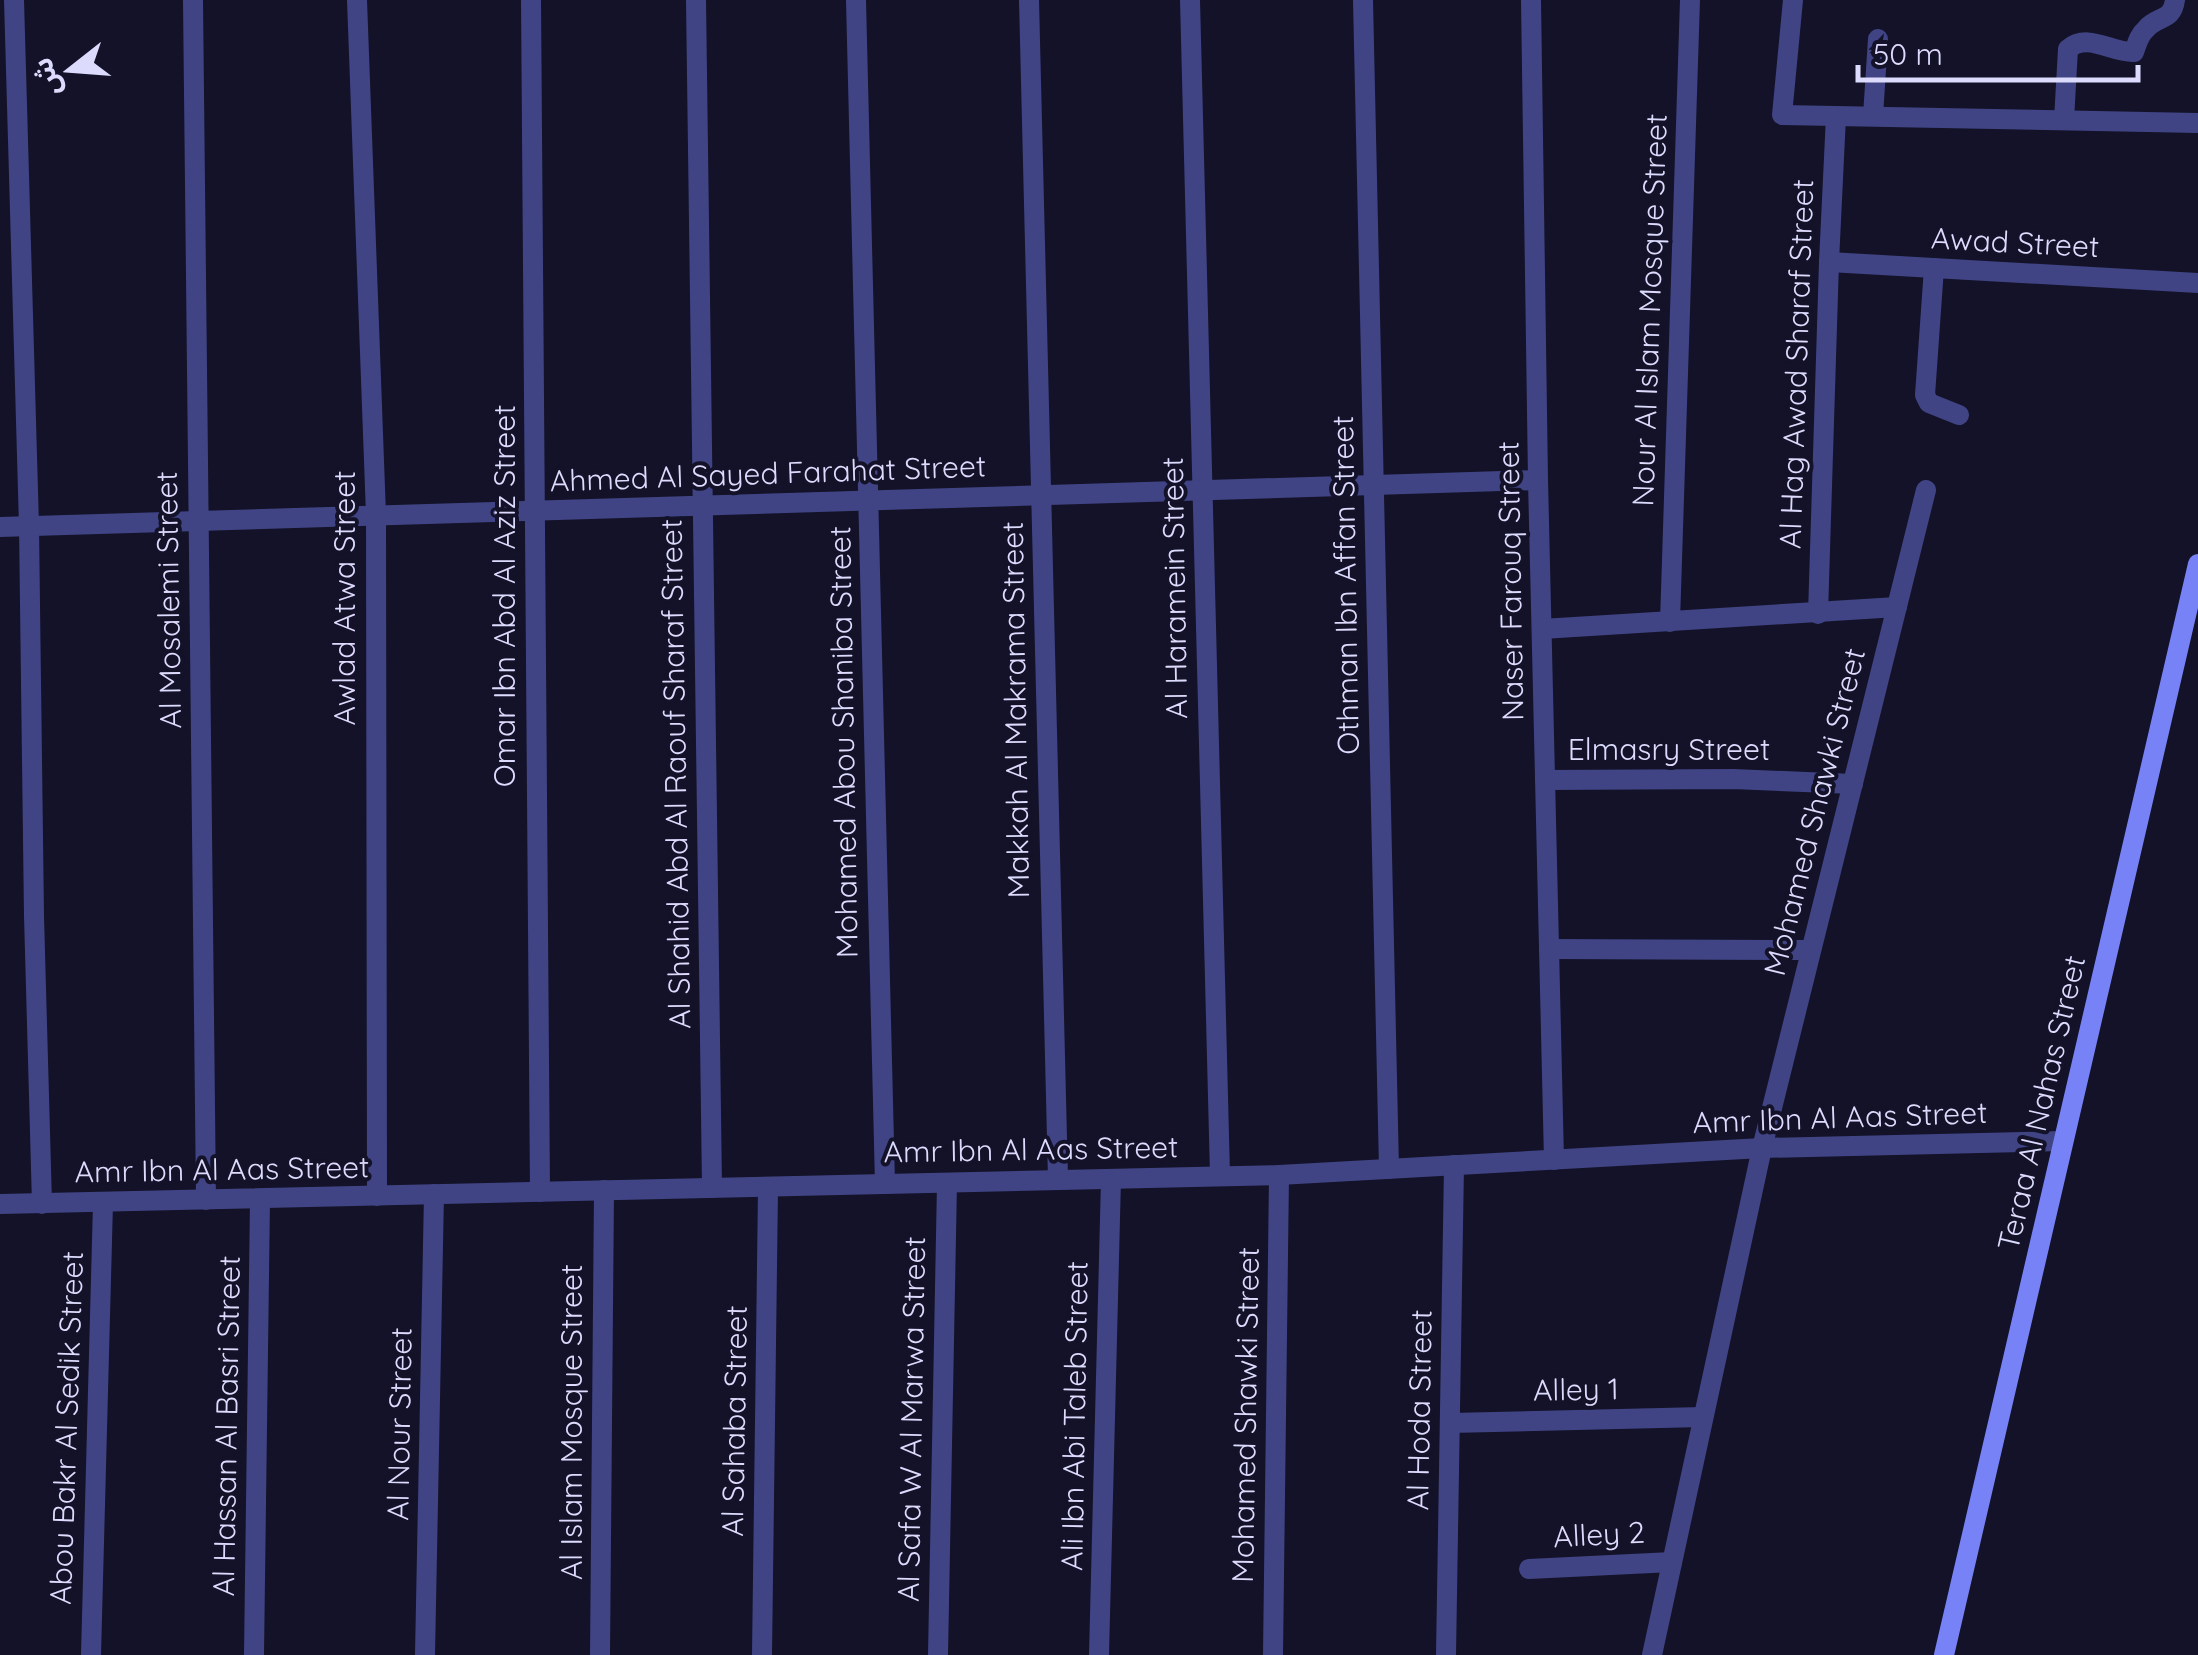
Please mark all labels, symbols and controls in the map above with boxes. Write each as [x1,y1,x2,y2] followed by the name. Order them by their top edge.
[20,20,120,120] north arrow
[1858,20,2138,82] scale bar
[1873,35,1943,73] text: 50 m
[23,54,68,101] text: ش
[1623,113,1675,507] street label: Nour Al Islam Mosque Street
[1771,178,1821,550] street label: Al Hag Awad Sharaf Street
[1930,219,2100,265] street label: Awad Street
[485,405,523,787] street label: Omar Ibn Abd Al Aziz Street
[1323,415,1367,755] street label: Othman Ibn Affan Street
[1489,441,1531,721] street label: Naser Farouq Street
[549,446,987,500] street label: Ahmed Al Sayed Farahat Street
[1153,457,1195,719] street label: Al Haramein Street
[147,471,189,729] street label: Al Mosalemi Street
[325,471,363,725] street label: Awlad Atwa Street
[652,519,698,1029] street label: Al Shahid Abd Al Raouf Sharaf Street
[993,521,1037,899] street label: Makkah Al Makrama Street
[820,526,866,958] street label: Mohamed Abou Shaniba Street
[1755,644,1873,979] street label: Mohamed Shawki Street
[1568,730,1770,768] street label: Elmasry Street
[1989,952,2093,1254] street label: Teraa Al Nahas Street
[1692,1093,1988,1141] street label: Amr Ibn Al Aas Street
[883,1127,1179,1171] street label: Amr Ibn Al Aas Street
[74,1147,370,1191] street label: Amr Ibn Al Aas Street
[889,1236,933,1602] street label: Al Safa W Al Marwa Street
[1223,1247,1267,1583] street label: Mohamed Shawki Street
[41,1251,91,1605] street label: Abou Bakr Al Sedik Street
[204,1255,248,1597] street label: Al Hassan Al Basri Street
[1052,1261,1096,1571] street label: Ali Ibn Abi Taleb Street
[552,1264,590,1580] street label: Al Islam Mosque Street
[713,1305,755,1537] street label: Al Sahaba Street
[1398,1309,1440,1511] street label: Al Hoda Street
[378,1327,420,1521] street label: Al Nour Street
[1533,1369,1619,1409] street label: Alley 1
[1552,1513,1646,1555] street label: Alley 2

